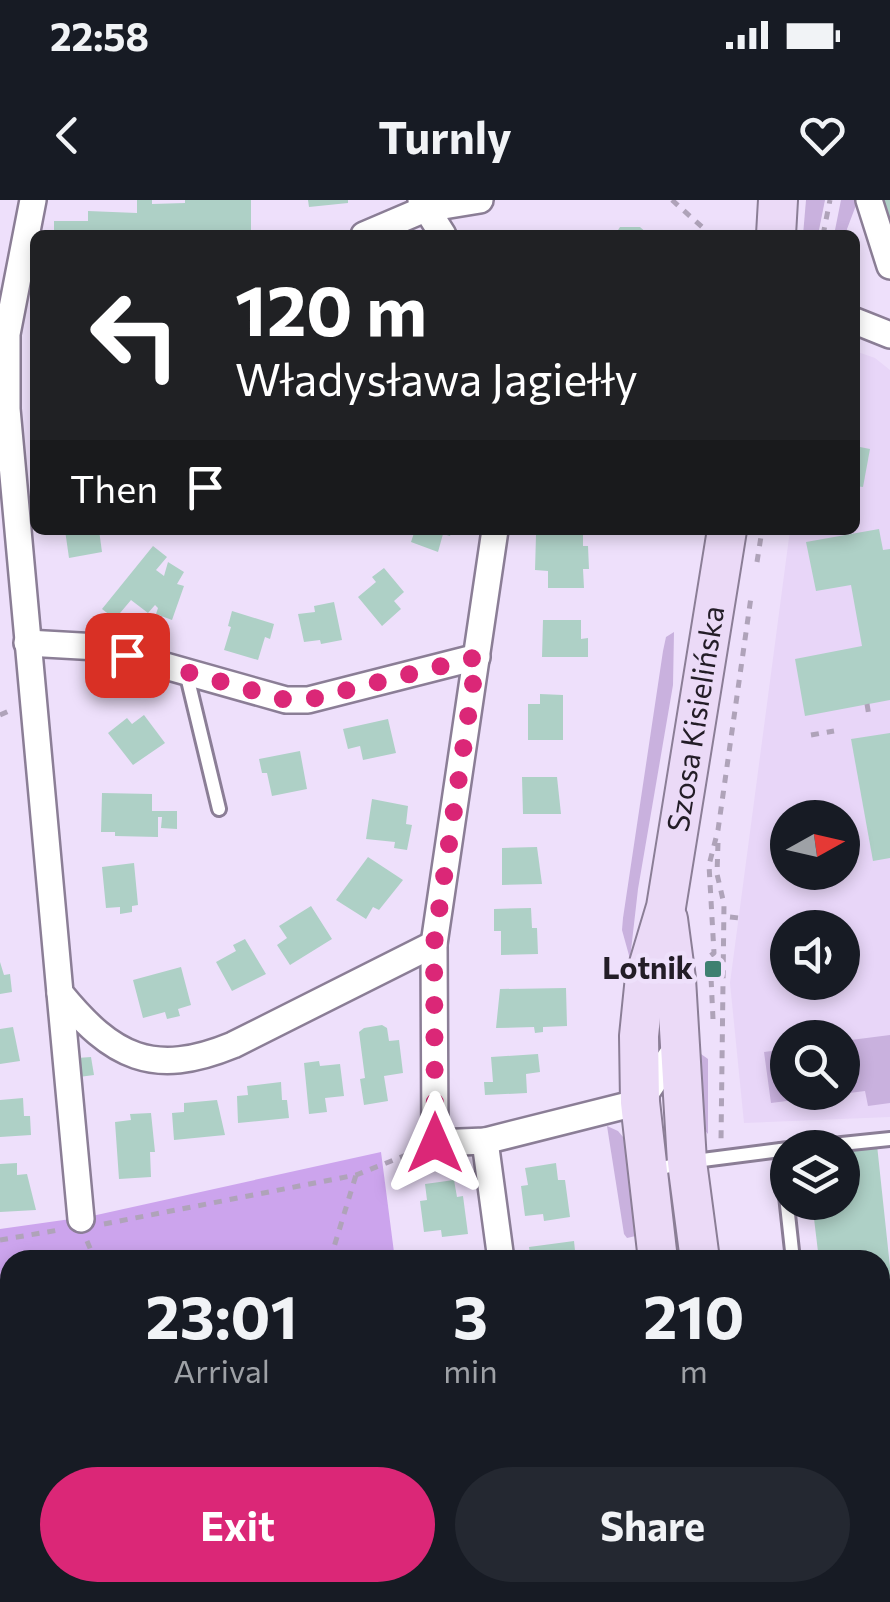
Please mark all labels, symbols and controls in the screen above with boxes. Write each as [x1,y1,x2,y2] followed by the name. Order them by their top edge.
[50,12,149,59] text: 22:58
[40,108,95,163] icon: back
[378,108,512,163] text: Turnly
[795,108,850,163] icon: heart
[235,265,427,350] text: 120 m
[70,270,200,400] icon: left
[235,350,638,405] text: Władysława Jagiełły
[178,460,233,515] icon: arrive
[70,464,158,511] text: Then
[657,603,730,834] street label: Szosa Kisielińska
[85,613,170,698] pin
[100,628,155,683] icon: arrive
[770,800,860,890] north arrow
[770,800,860,1220] map controls
[770,910,860,1000] button: sound
[602,948,693,985] place label: Lotnik
[702,958,724,980] marker: Lotnik
[770,1020,860,1110] button: search
[383,1091,487,1195] position arrow
[770,1130,860,1220] button: layers
[146,1278,298,1351] text: 23:01
[453,1278,488,1351] text: 3
[643,1278,744,1351] text: 210
[173,1350,270,1390] text: Arrival
[443,1350,498,1390] text: min
[680,1350,708,1390] text: m
[40,1467,435,1582] button: Exit
[455,1467,850,1582] button: Share

